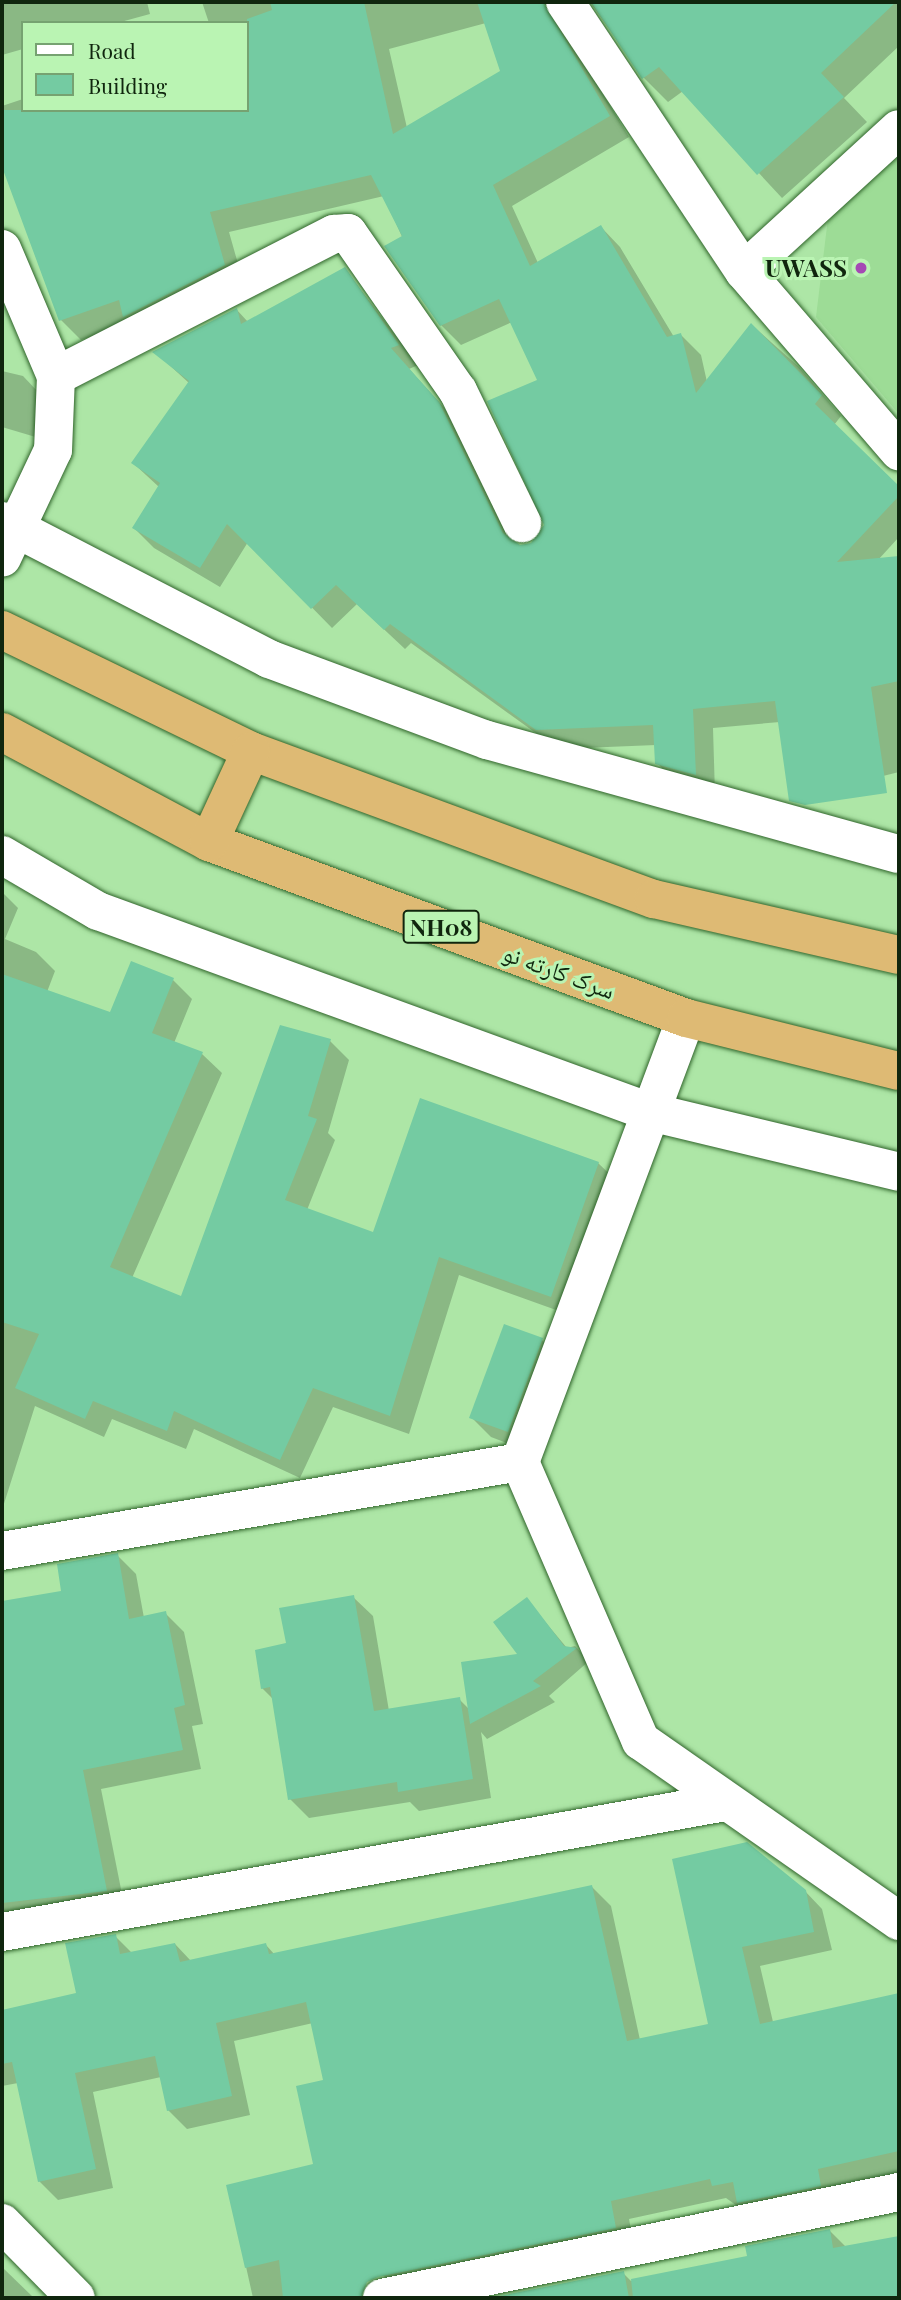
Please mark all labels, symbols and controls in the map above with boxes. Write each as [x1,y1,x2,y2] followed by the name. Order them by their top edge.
[21,21,248,112] legend
[88,36,136,64] text: Road
[88,71,167,99] text: Building
[765,254,847,282] place label: UWASS
[853,260,869,276] marker: UWASS
[402,908,480,946] road number: NH08
[499,937,619,1005] street label: سرک کارته نو

